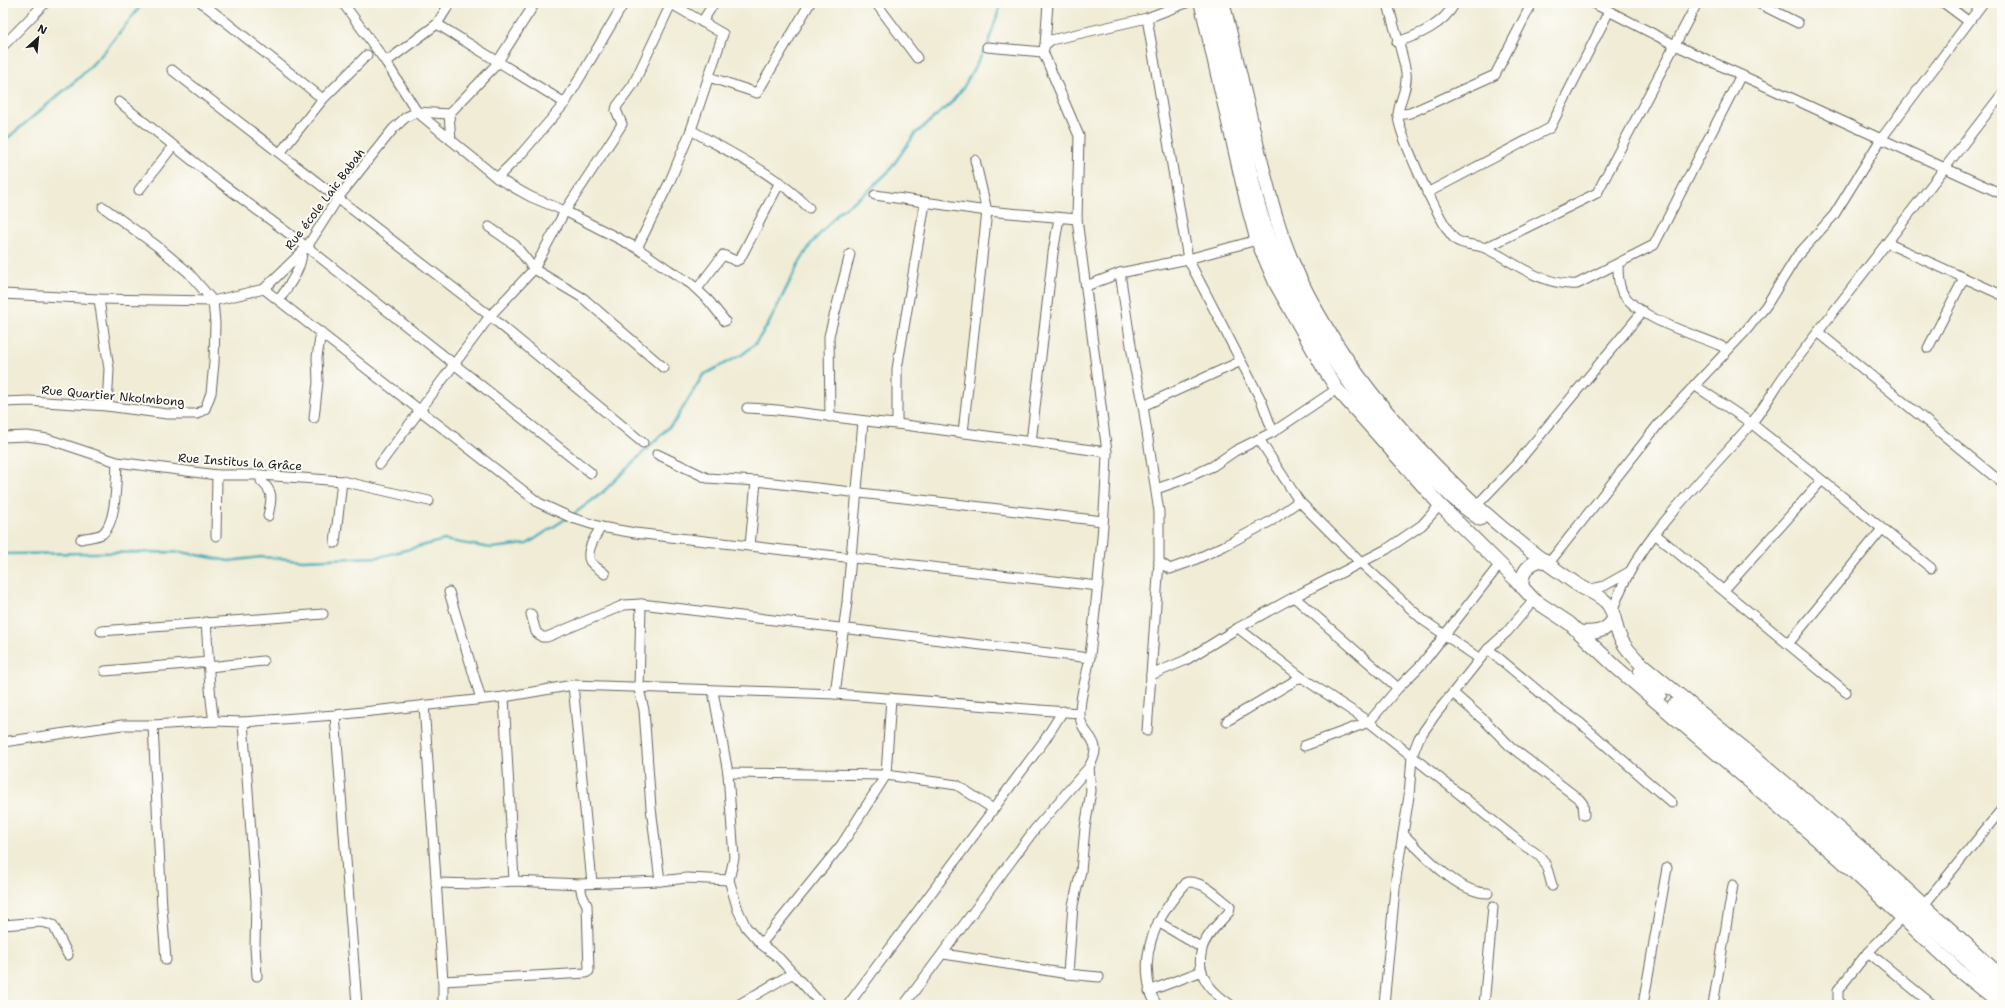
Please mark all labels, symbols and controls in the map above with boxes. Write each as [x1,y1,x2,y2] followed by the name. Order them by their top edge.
[18,18,58,58] north arrow
[35,21,50,38] text: N
[281,145,369,253] street label: Rue école Laic Babah
[41,382,185,410] street label: Rue Quartier Nkolmbong
[177,450,303,474] street label: Rue Institus la Grâce

